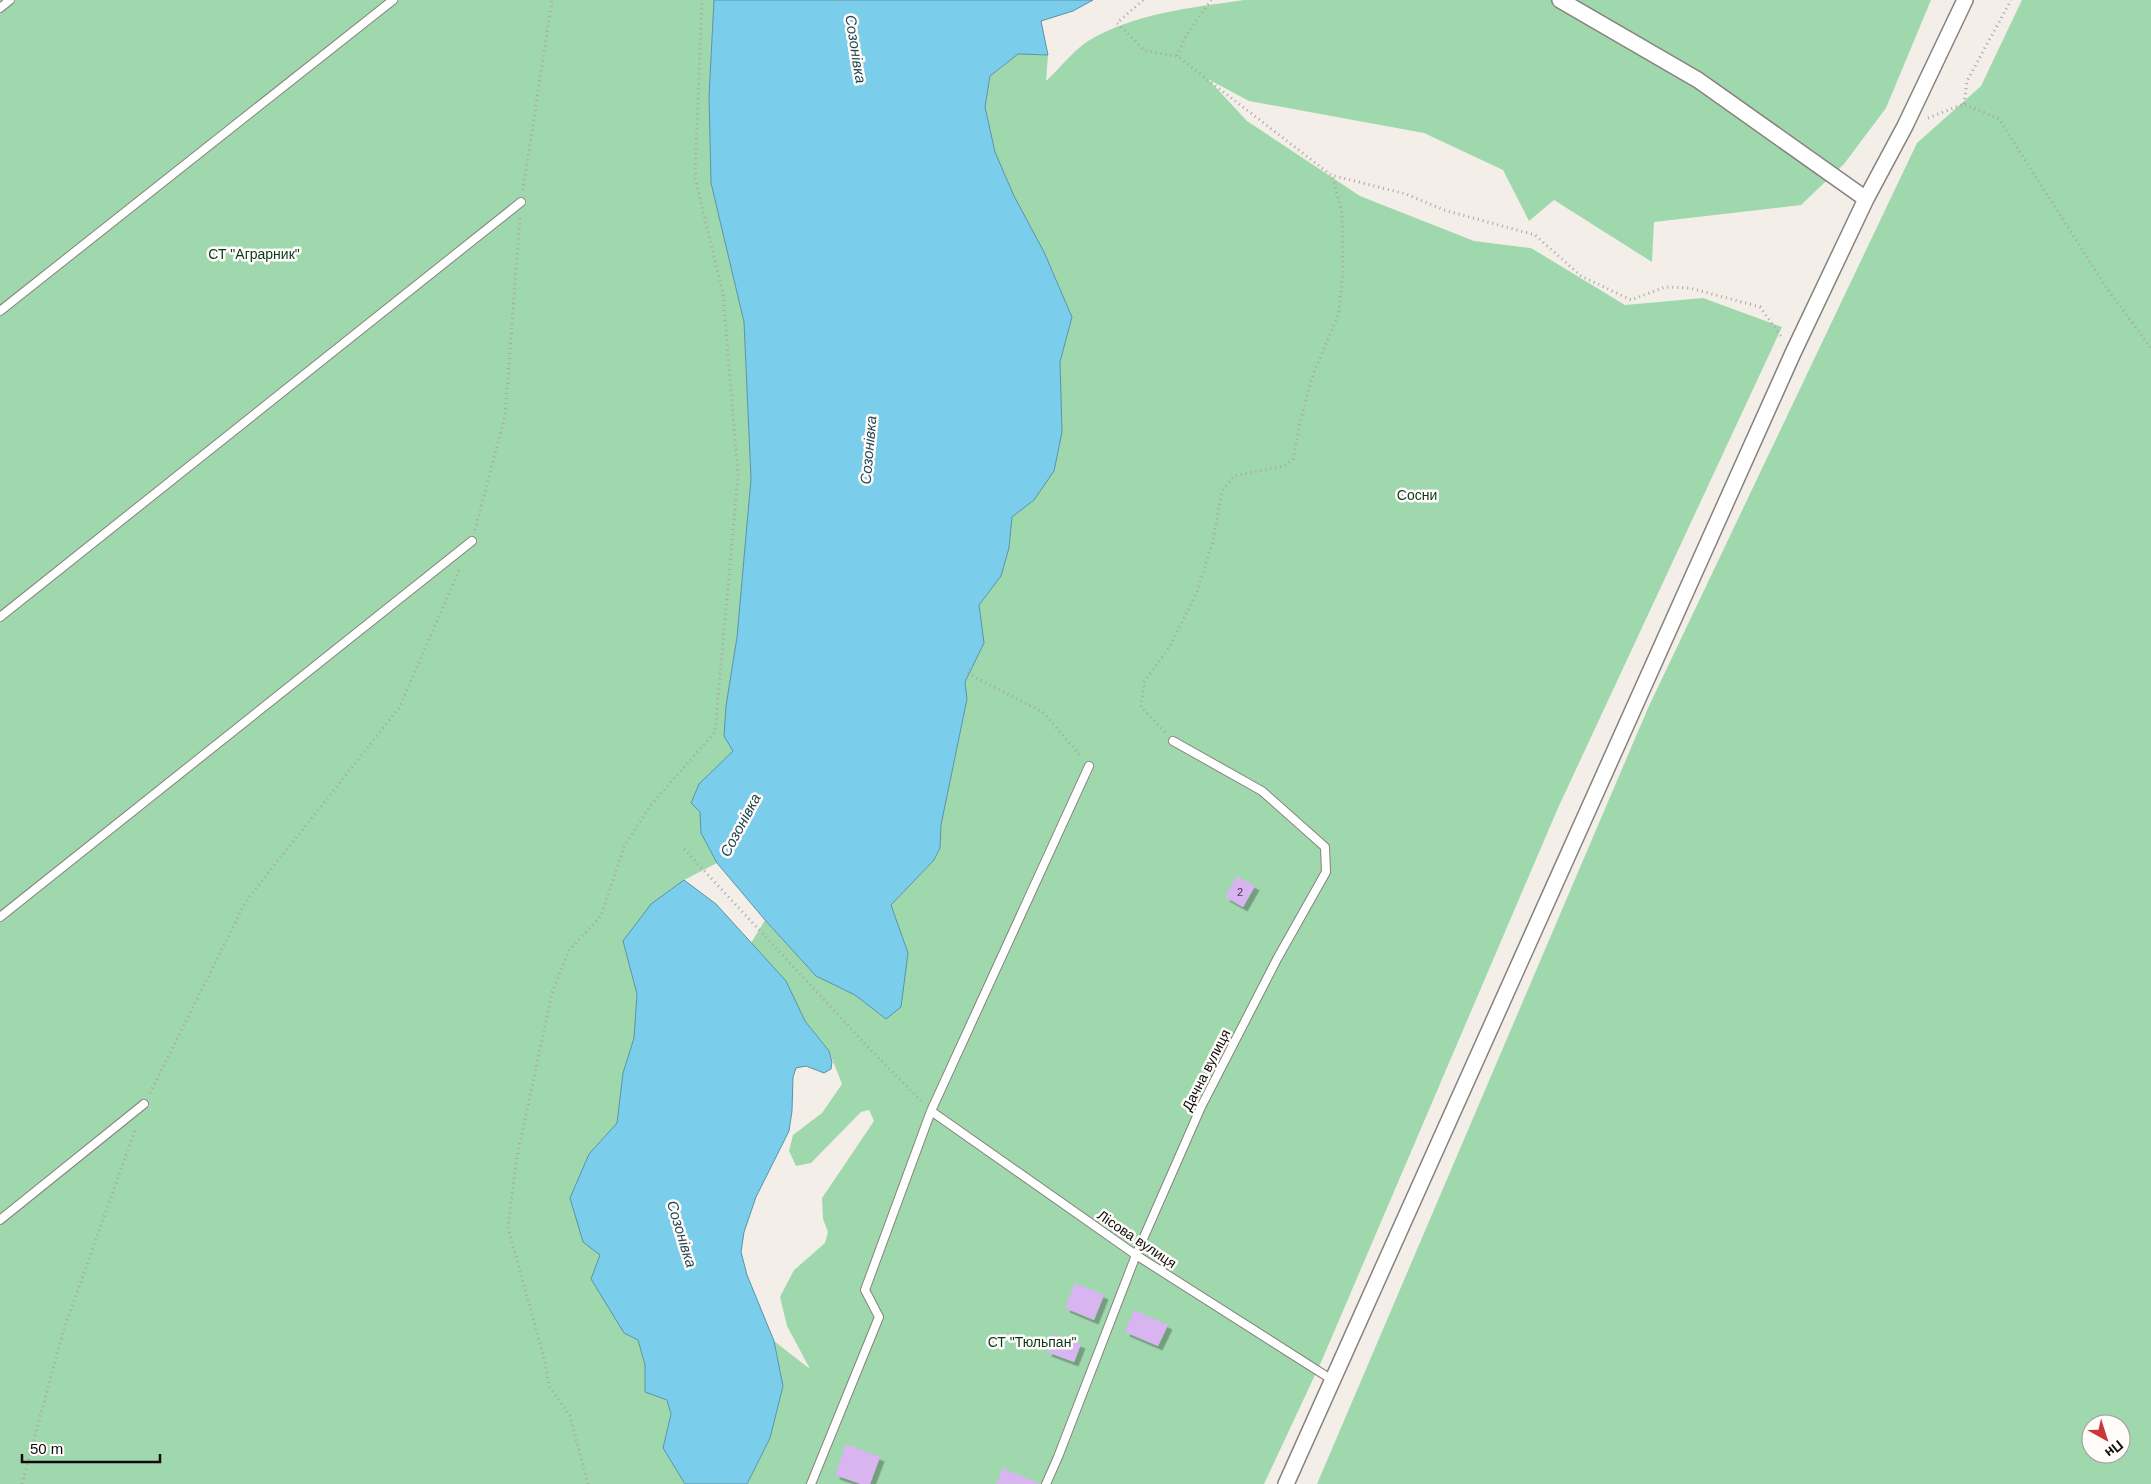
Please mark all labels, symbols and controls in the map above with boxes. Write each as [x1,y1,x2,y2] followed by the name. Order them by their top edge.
[842,14,870,84] water label: Созонівка
[208,246,300,262] park label: СТ "Аграрник"
[857,415,879,485] water label: Созонівка
[1397,487,1437,503] park label: Сосни
[716,791,764,859] water label: Созонівка
[1237,886,1243,898] house number: 2
[1179,1027,1233,1113] street label: Дачна вулиця
[664,1199,700,1269] water label: Созонівка
[1095,1207,1179,1271] street label: Лісова вулиця
[988,1334,1076,1350] park label: СТ "Тюльпан"
[2081,1414,2131,1464] north arrow
[22,1432,160,1464] scale bar
[2102,1437,2126,1461] text: Пн
[30,1440,63,1457] text: 50 m

